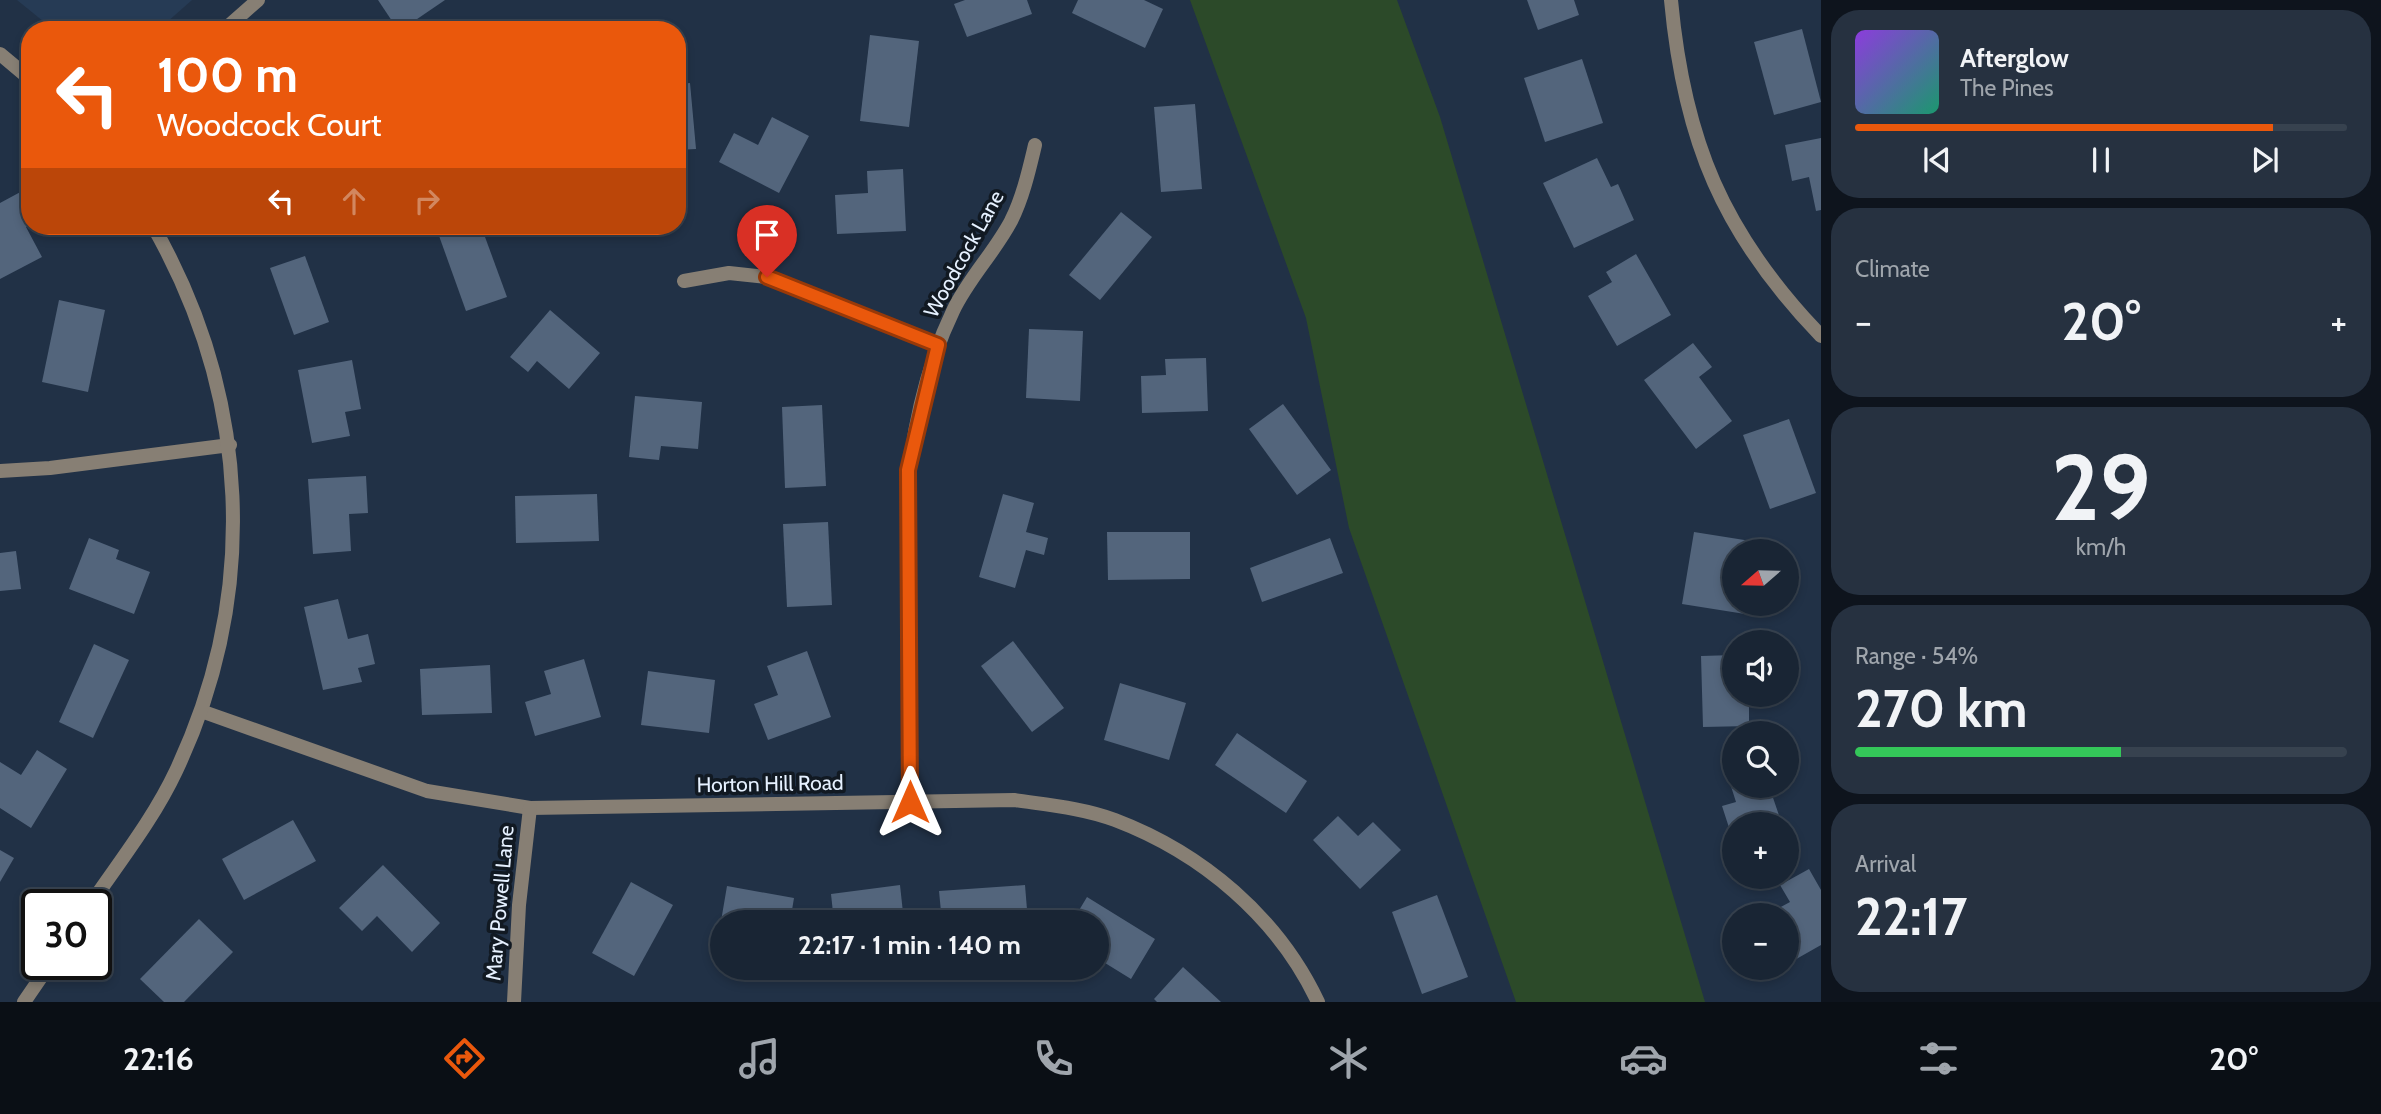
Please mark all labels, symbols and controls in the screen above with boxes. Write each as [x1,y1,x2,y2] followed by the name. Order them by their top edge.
[1960,42,2069,74] text: Afterglow
[157,45,298,104] text: 100 m
[42,49,133,140] icon: left
[1960,74,2054,102] text: The Pines
[157,105,381,144] text: Woodcock Court
[1918,141,1956,179] icon: previous
[2082,141,2120,179] icon: pause
[2246,141,2284,179] icon: next
[262,182,300,220] icon: left
[335,182,373,220] icon: ahead
[408,182,446,220] icon: right
[918,186,1009,322] street label: Woodcock Lane
[737,205,797,277] pin
[748,216,786,254] icon: arrive
[1855,255,1930,283] text: Climate
[2061,290,2141,353] text: 20°
[1855,298,1872,345] text: −
[2330,298,2347,345] text: +
[2051,432,2151,543] text: 29
[2076,533,2126,561] text: km/h
[1722,539,1799,616] north arrow
[1722,539,1799,980] map controls
[1722,630,1799,707] button: sound
[1855,642,1978,670] text: Range · 54%
[1855,677,2027,740] text: 270 km
[1722,721,1799,798] button: search
[873,765,947,839] position arrow
[696,770,844,797] street label: Horton Hill Road
[1722,812,1799,889] button: +
[480,824,519,982] street label: Mary Powell Lane
[1855,850,1916,878] text: Arrival
[1855,885,1967,948] text: 22:17
[21,889,112,980] speed limit sign: 30
[1722,903,1799,980] button: −
[798,929,1021,961] text: 22:17 · 1 min · 140 m
[440,1034,489,1083] icon: directions
[735,1034,784,1083] icon: music
[1029,1034,1078,1083] icon: phone
[1324,1034,1373,1083] icon: climate
[1619,1034,1668,1083] icon: car
[1914,1034,1963,1083] icon: filters
[123,1039,194,1078] text: 22:16
[2209,1039,2258,1078] text: 20°

